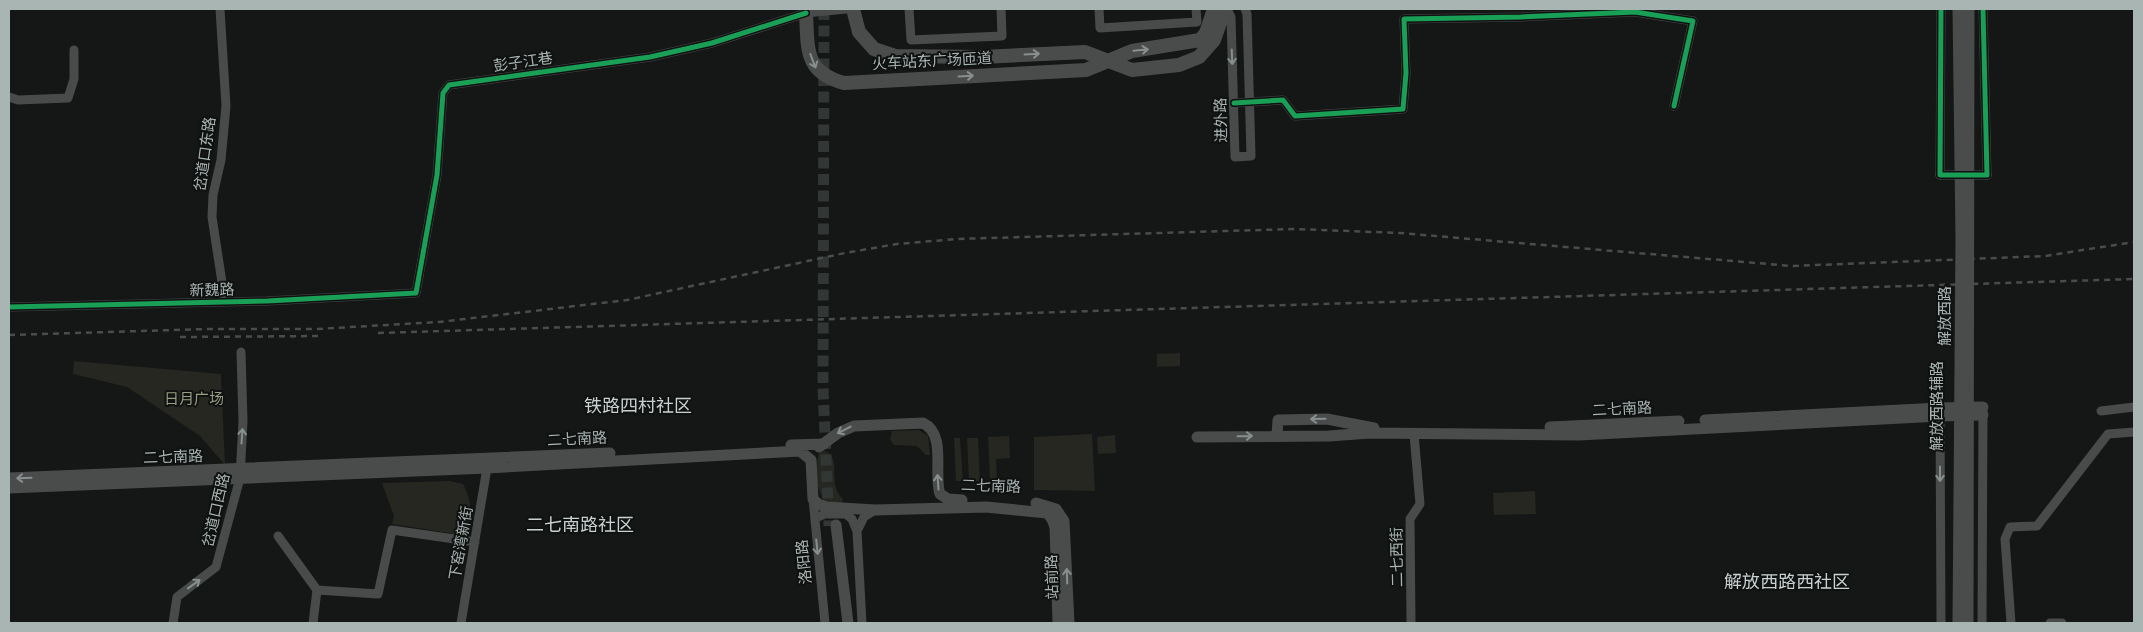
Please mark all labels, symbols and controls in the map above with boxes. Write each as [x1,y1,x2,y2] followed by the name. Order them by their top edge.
[1133,45,1149,55] one-way arrow
[492,48,554,76] street label: 彭子江巷
[872,48,992,74] street label: 火车站东广场匝道
[1228,49,1237,65] one-way arrow
[1024,50,1040,59] one-way arrow
[809,53,818,68] one-way arrow
[957,71,973,80] one-way arrow
[1211,97,1231,143] street label: 进外路
[190,115,220,193] street label: 岔道口东路
[189,280,235,300] street label: 新魏路
[1935,286,1955,346] street label: 解放西路
[1927,361,1947,451] street label: 解放西路辅路
[164,389,224,409] park label: 日月广场
[584,394,692,418] district label: 铁路四村社区
[1592,397,1652,421] street label: 二七南路
[1310,414,1326,424] one-way arrow
[837,426,852,435] one-way arrow
[547,427,607,451] street label: 二七南路
[237,428,246,444] one-way arrow
[1237,431,1253,441] one-way arrow
[143,446,203,468] street label: 二七南路
[1935,466,1945,482] one-way arrow
[198,471,234,549] street label: 岔道口西路
[16,473,32,483] one-way arrow
[934,475,943,491] one-way arrow
[961,475,1021,497] street label: 二七南路
[445,504,477,582] street label: 下窑湾新街
[526,513,634,537] district label: 二七南路社区
[1386,527,1408,587] street label: 二七西街
[792,539,816,585] street label: 洛阳路
[812,539,822,555] one-way arrow
[1041,554,1063,600] street label: 站前路
[1062,569,1072,585] one-way arrow
[1724,570,1850,594] district label: 解放西路西社区
[187,578,200,589] one-way arrow

